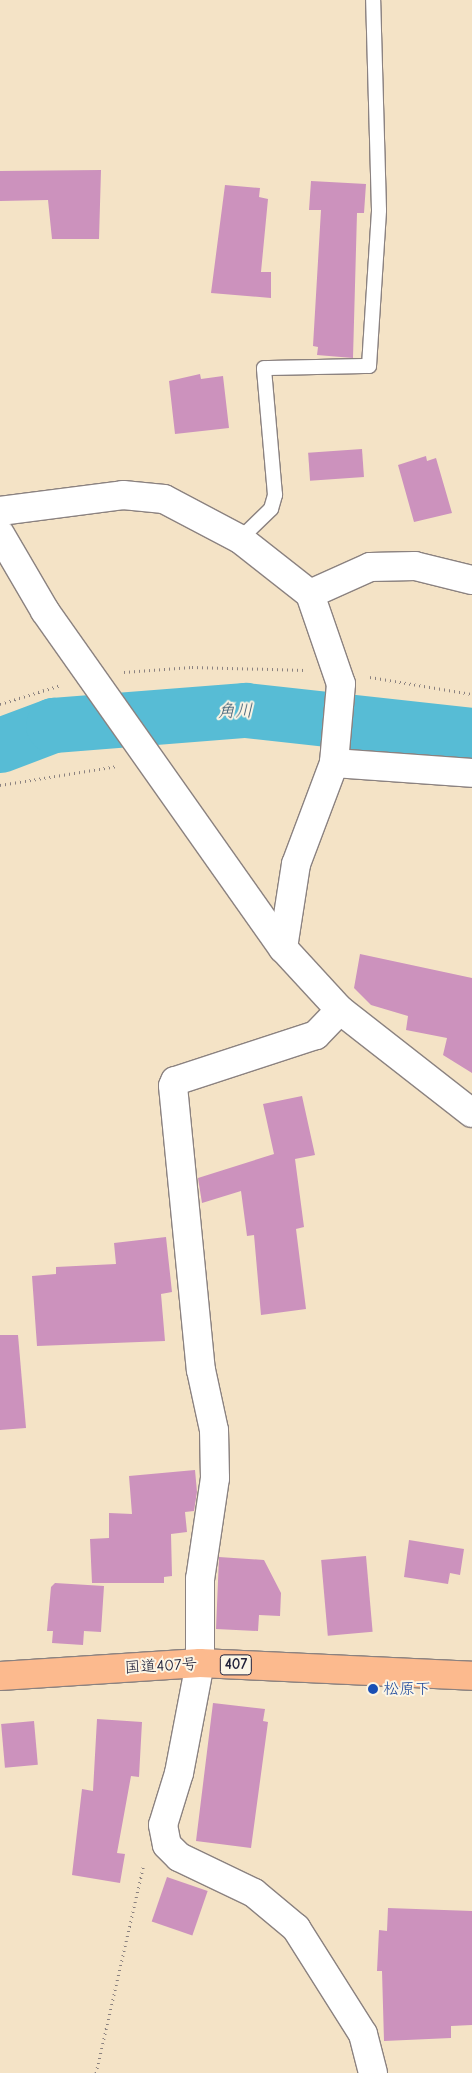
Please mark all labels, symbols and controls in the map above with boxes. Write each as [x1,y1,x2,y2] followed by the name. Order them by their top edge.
[217,701,253,723] water label: 角川
[220,1652,252,1678] road number: 407
[124,1655,198,1677] street label: 国道407号
[383,1679,431,1699] place label: 松原下
[367,1683,379,1695] marker: 松原下

